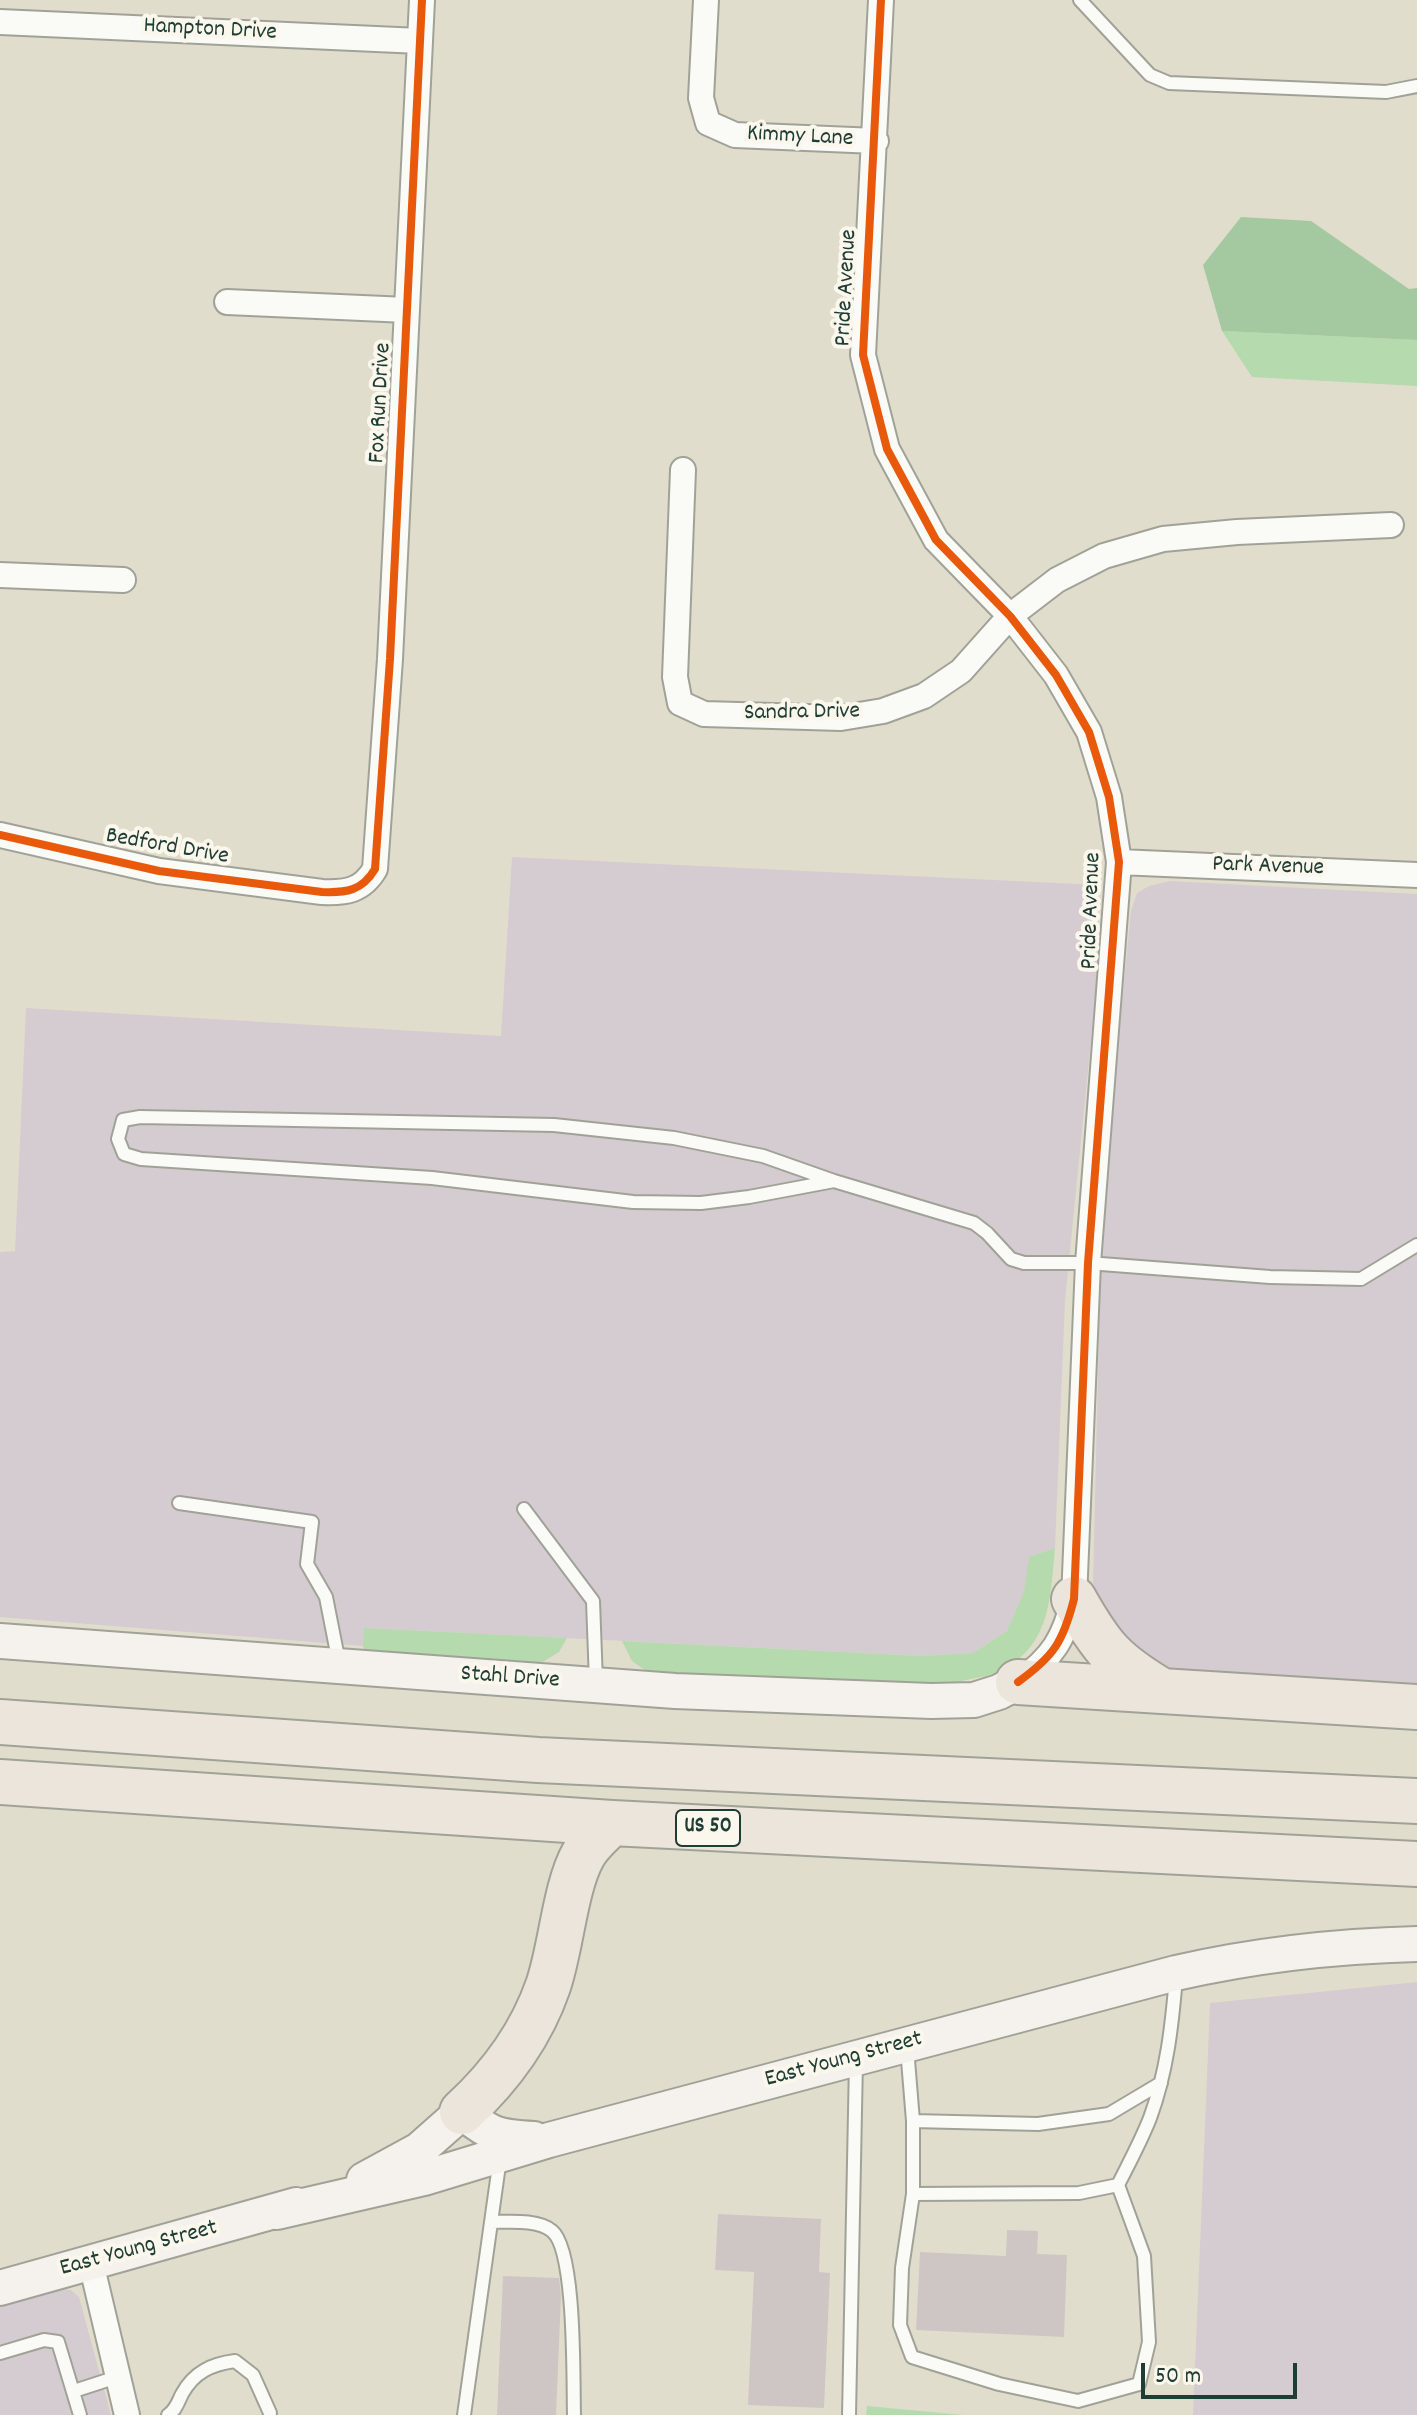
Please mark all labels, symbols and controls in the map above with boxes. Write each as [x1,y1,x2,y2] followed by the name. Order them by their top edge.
[143,13,277,49] street label: Hampton Drive
[746,121,854,155] street label: Kimmy Lane
[831,229,865,347] street label: Pride Avenue
[364,342,400,464] street label: Fox Run Drive
[744,699,860,729] street label: Sandra Drive
[103,823,231,873] street label: Bedford Drive
[1077,852,1109,970] street label: Pride Avenue
[1212,852,1324,884] street label: Park Avenue
[460,1661,560,1697] street label: Stahl Drive
[676,1810,740,1846] road number: US 50
[762,2026,926,2096] street label: East Young Street
[57,2215,221,2285] street label: East Young Street
[1145,2347,1301,2397] scale bar
[1155,2360,1201,2394] text: 50 m

